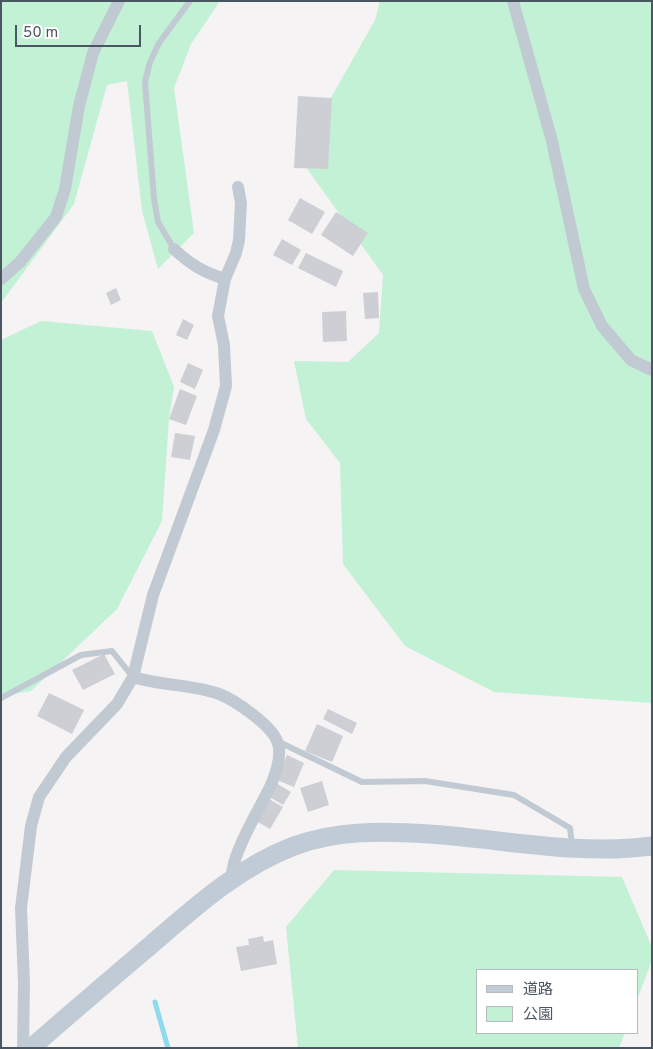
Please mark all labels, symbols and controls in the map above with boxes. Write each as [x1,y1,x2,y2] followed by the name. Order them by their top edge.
[18,15,144,47] scale bar
[23,24,58,43] text: 50 m
[476,969,638,1034] legend
[523,981,553,1000] text: 道路
[523,1006,553,1025] text: 公園

